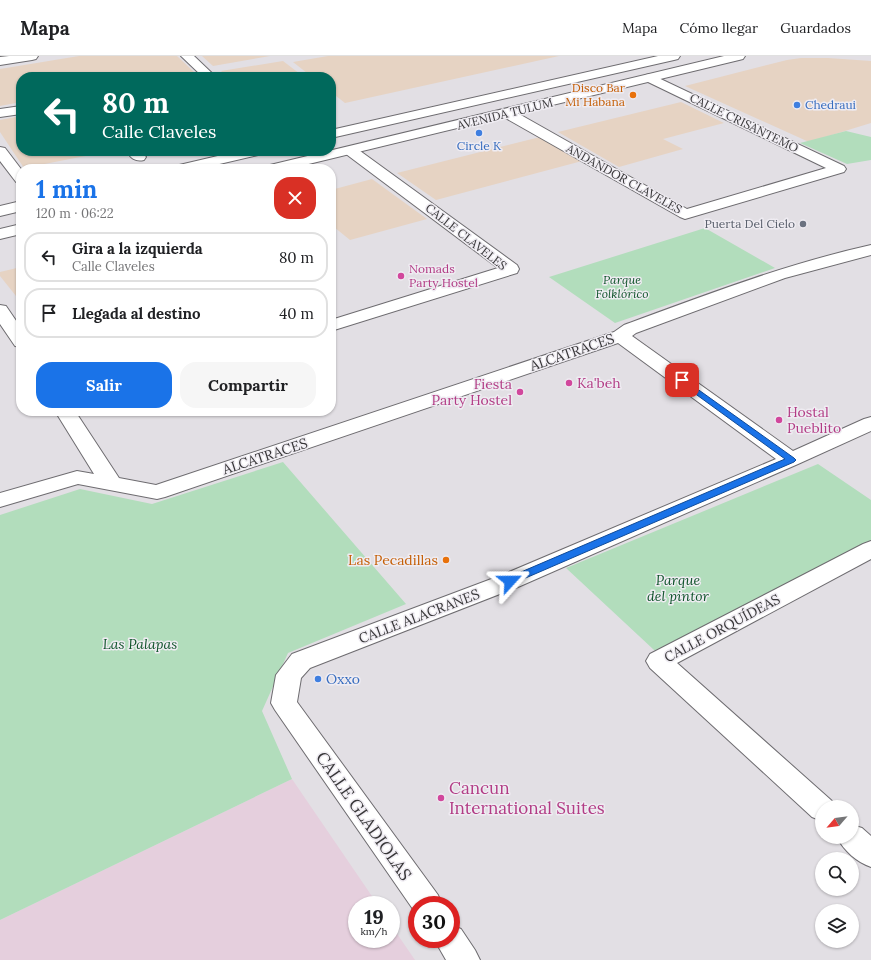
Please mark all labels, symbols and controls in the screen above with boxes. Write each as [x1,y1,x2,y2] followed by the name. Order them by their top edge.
[20,16,70,40] text: Mapa
[622,19,658,37] text: Mapa
[680,19,758,37] text: Cómo llegar
[780,19,851,37] text: Guardados
[565,80,626,109] place label: Disco Bar Mi Habana
[102,85,169,121] text: 80 m
[36,88,88,140] icon: left
[628,90,638,100] marker: Disco Bar Mi Habana
[687,90,801,155] street label: CALLE CRISANTEMO
[454,94,554,133] street label: AVENIDA TULUM
[805,97,856,112] place label: Chedraui
[792,100,802,110] marker: Chedraui
[102,120,216,143] text: Calle Claveles
[474,128,484,138] marker: Circle K
[457,138,502,153] place label: Circle K
[563,140,685,217] street label: ANDANDOR CLAVELES
[36,174,97,205] text: 1 min
[274,177,316,219] button: close
[423,200,510,273] street label: CALLE CLAVELES
[36,205,114,222] text: 120 m · 06:22
[704,216,795,231] place label: Puerta Del Cielo
[798,219,808,229] marker: Puerta Del Cielo
[72,239,203,258] text: Gira a la izquierda
[38,246,60,268] icon: left
[279,248,314,267] text: 80 m
[72,258,155,275] text: Calle Claveles
[409,261,478,290] place label: Nomads Party Hostel
[396,271,406,281] marker: Nomads Party Hostel
[596,272,648,301] park label: Parque Folklórico
[38,302,60,324] icon: arrive
[72,304,201,323] text: Llegada al destino
[279,304,314,323] text: 40 m
[526,329,617,375] street label: ALCATRACES
[36,362,172,408] button: Salir
[180,362,316,408] button: Compartir
[665,363,699,397] pin
[671,369,693,391] icon: arrive
[577,374,621,392] place label: Ka'beh
[432,375,512,409] place label: Fiesta Party Hostel
[564,378,574,388] marker: Ka'beh
[515,387,525,397] marker: Fiesta Party Hostel
[787,403,841,437] place label: Hostal Pueblito
[774,415,784,425] marker: Hostal Pueblito
[219,434,310,478] street label: ALCATRACES
[348,551,438,569] place label: Las Pecadillas
[441,555,451,565] marker: Las Pecadillas
[489,560,531,602] position arrow
[647,571,710,605] park label: Parque del pintor
[356,585,482,647] street label: CALLE ALACRANES
[661,590,783,666] street label: CALLE ORQUÍDEAS
[103,635,177,653] park label: Las Palapas
[326,670,360,688] place label: Oxxo
[313,674,323,684] marker: Oxxo
[311,747,417,885] street label: CALLE GLADIOLAS
[449,777,605,819] place label: Cancun International Suites
[436,793,446,803] marker: Cancun International Suites
[815,800,859,844] north arrow
[815,800,859,948] map controls
[815,852,859,896] button: search
[408,896,460,948] speed limit sign: 30
[364,904,384,929] text: 19
[815,904,859,948] button: layers
[360,925,388,938] text: km/h

